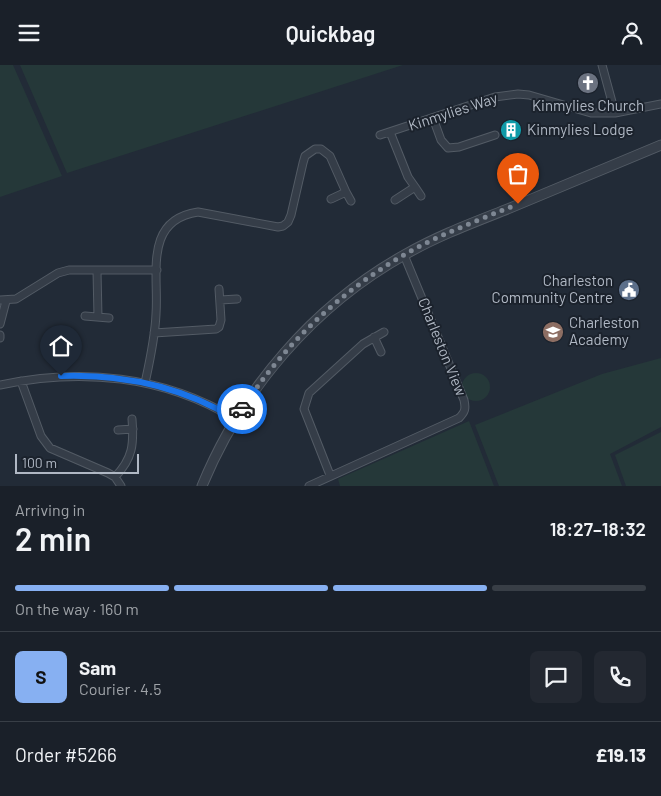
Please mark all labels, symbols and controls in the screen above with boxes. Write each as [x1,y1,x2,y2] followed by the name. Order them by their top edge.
[15,19,43,47] icon: menu
[618,19,646,47] icon: person
[286,20,375,46] text: Quickbag
[576,71,600,95] church icon: Kinmylies Church
[406,88,500,134] street label: Kinmylies Way
[532,96,644,114] place label: Kinmylies Church
[499,118,523,142] building icon: Kinmylies Lodge
[527,120,634,138] place label: Kinmylies Lodge
[497,153,539,204] pin
[504,160,532,188] icon: bag
[492,271,613,306] place label: Charleston Community Centre
[617,278,641,302] public building icon: Charleston Community Centre
[415,295,471,399] street label: Charleston View
[569,313,639,348] place label: Charleston Academy
[541,320,565,344] school or university icon: Charleston Academy
[40,325,82,376] pin
[47,332,75,360] icon: home
[217,384,267,434] courier
[228,395,256,423] icon: car
[15,451,139,474] scale bar
[22,454,57,471] text: 100 m
[15,500,85,519] text: Arriving in
[550,517,646,540] text: 18:27–18:32
[15,519,91,557] text: 2 min
[15,599,139,618] text: On the way · 160 m
[530,651,582,703] button: chat
[594,651,646,703] button: phone
[79,656,116,679] text: Sam
[35,665,47,688] text: S
[79,679,162,698] text: Courier · 4.5
[15,743,117,766] text: Order #5266
[595,743,646,766] text: £19.13

